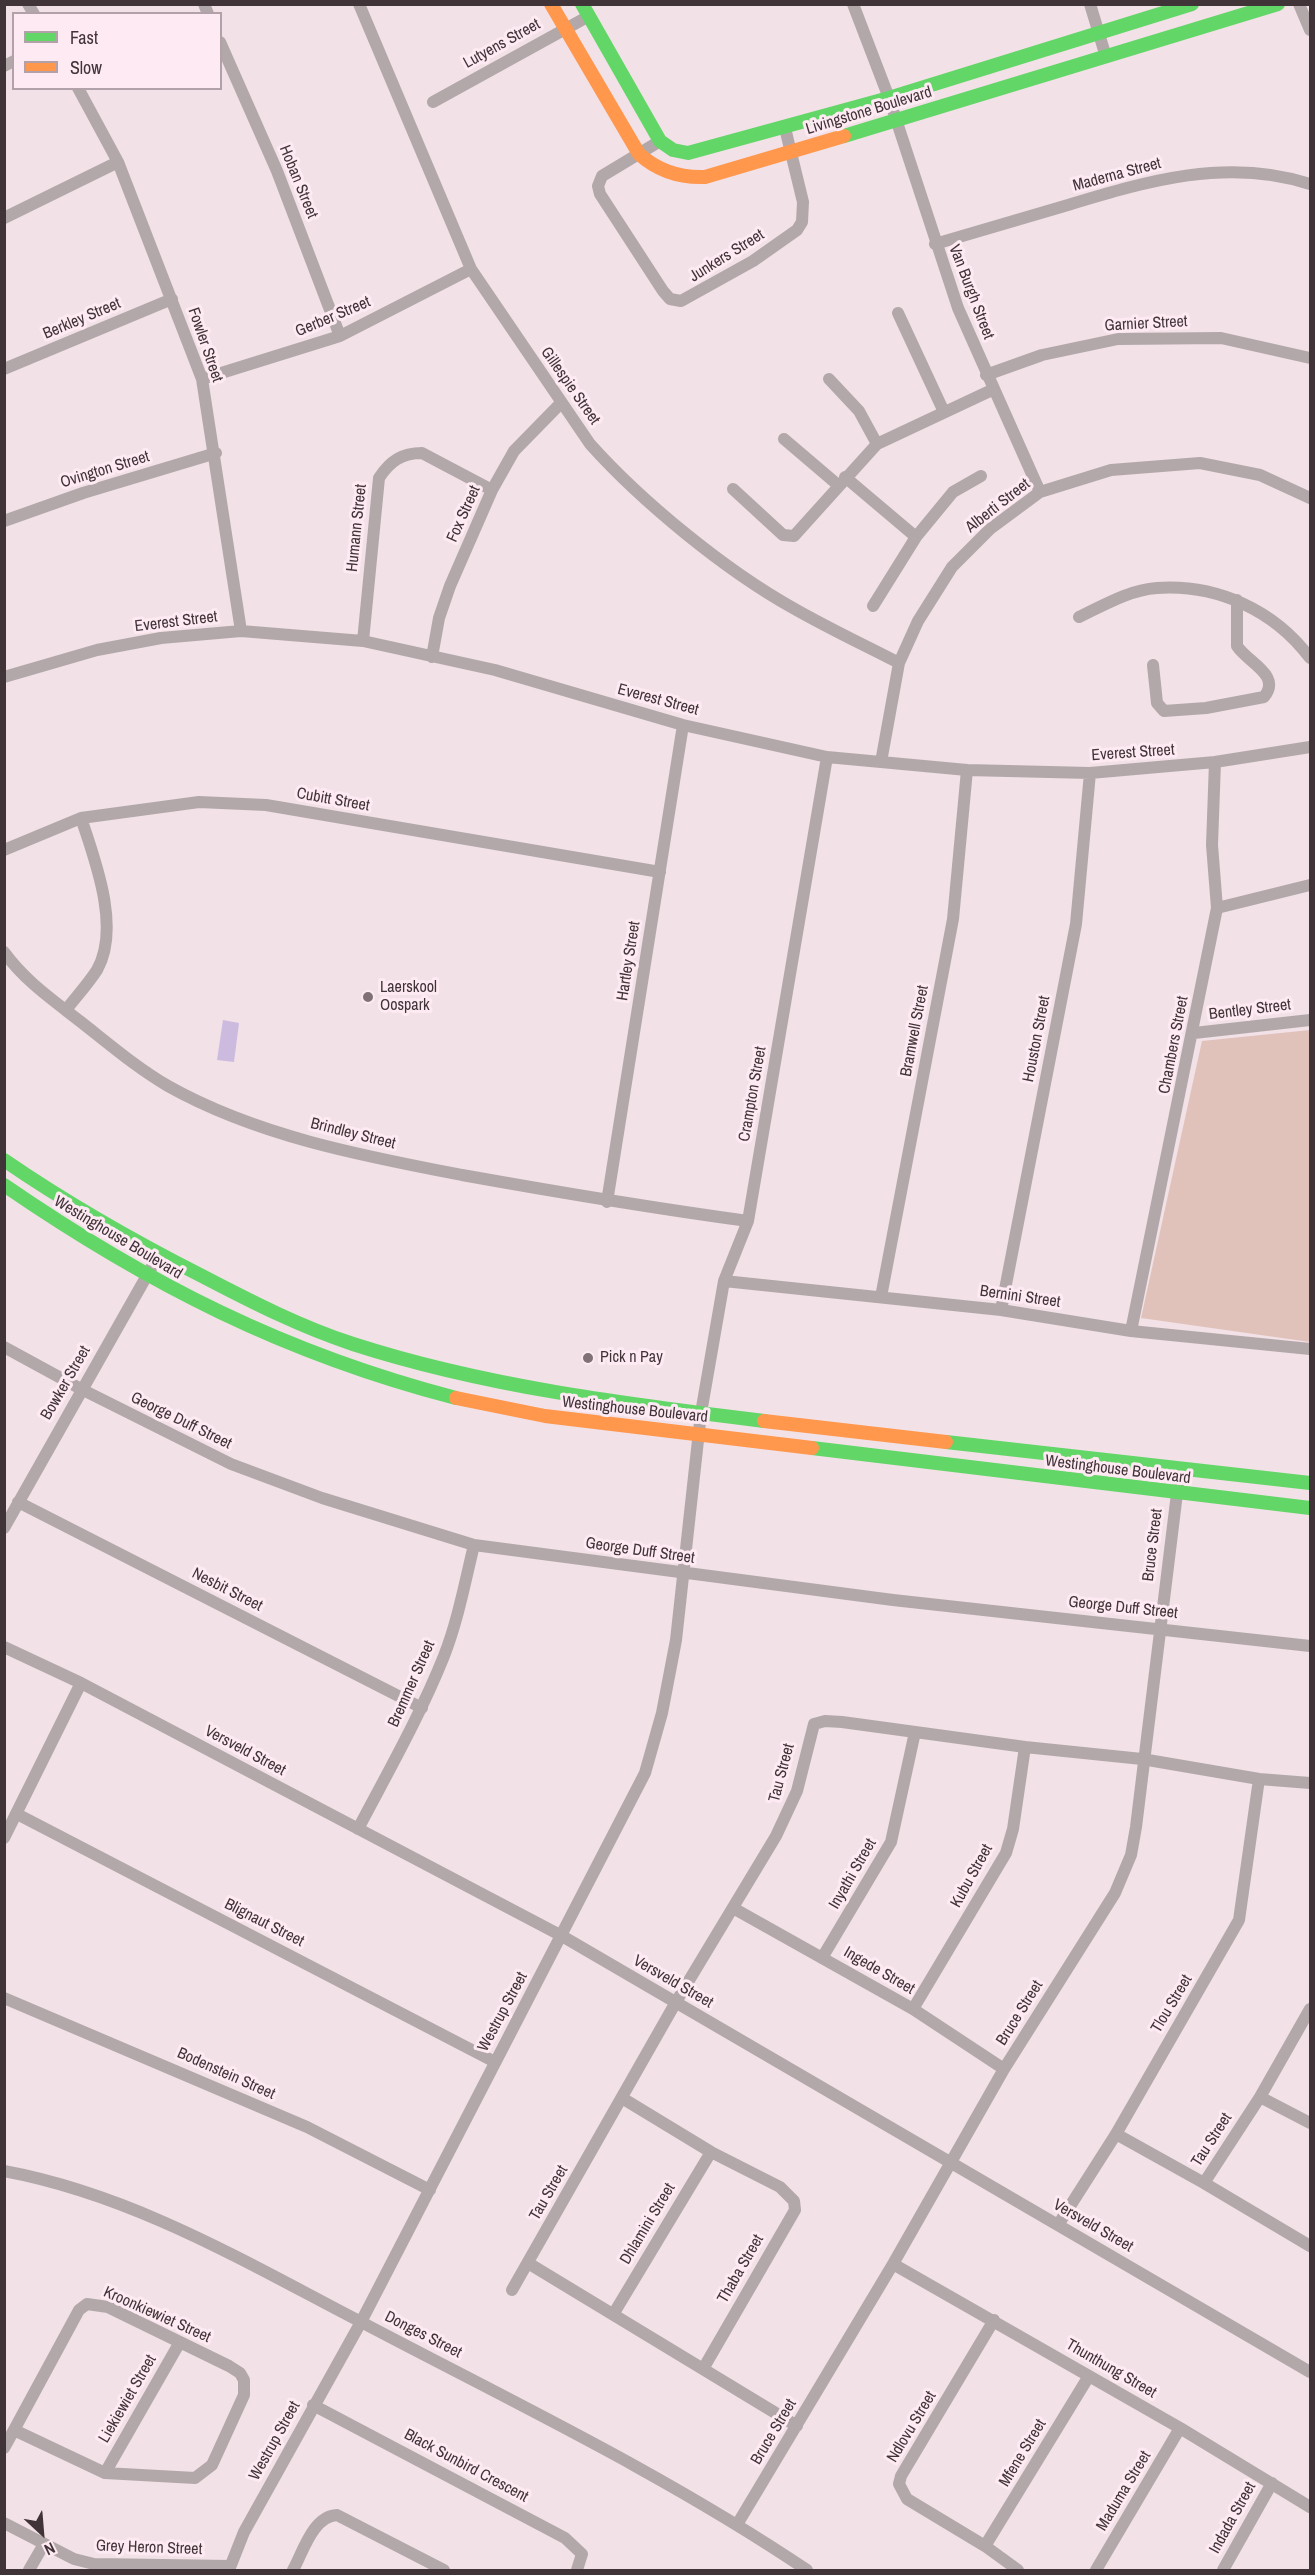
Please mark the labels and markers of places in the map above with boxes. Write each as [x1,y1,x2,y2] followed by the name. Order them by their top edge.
[380,978,437,1016] place label: Laerskool Oospark
[361,990,375,1004] marker: Laerskool Oospark
[600,1348,663,1368] place label: Pick n Pay
[581,1351,595,1365] marker: Pick n Pay

